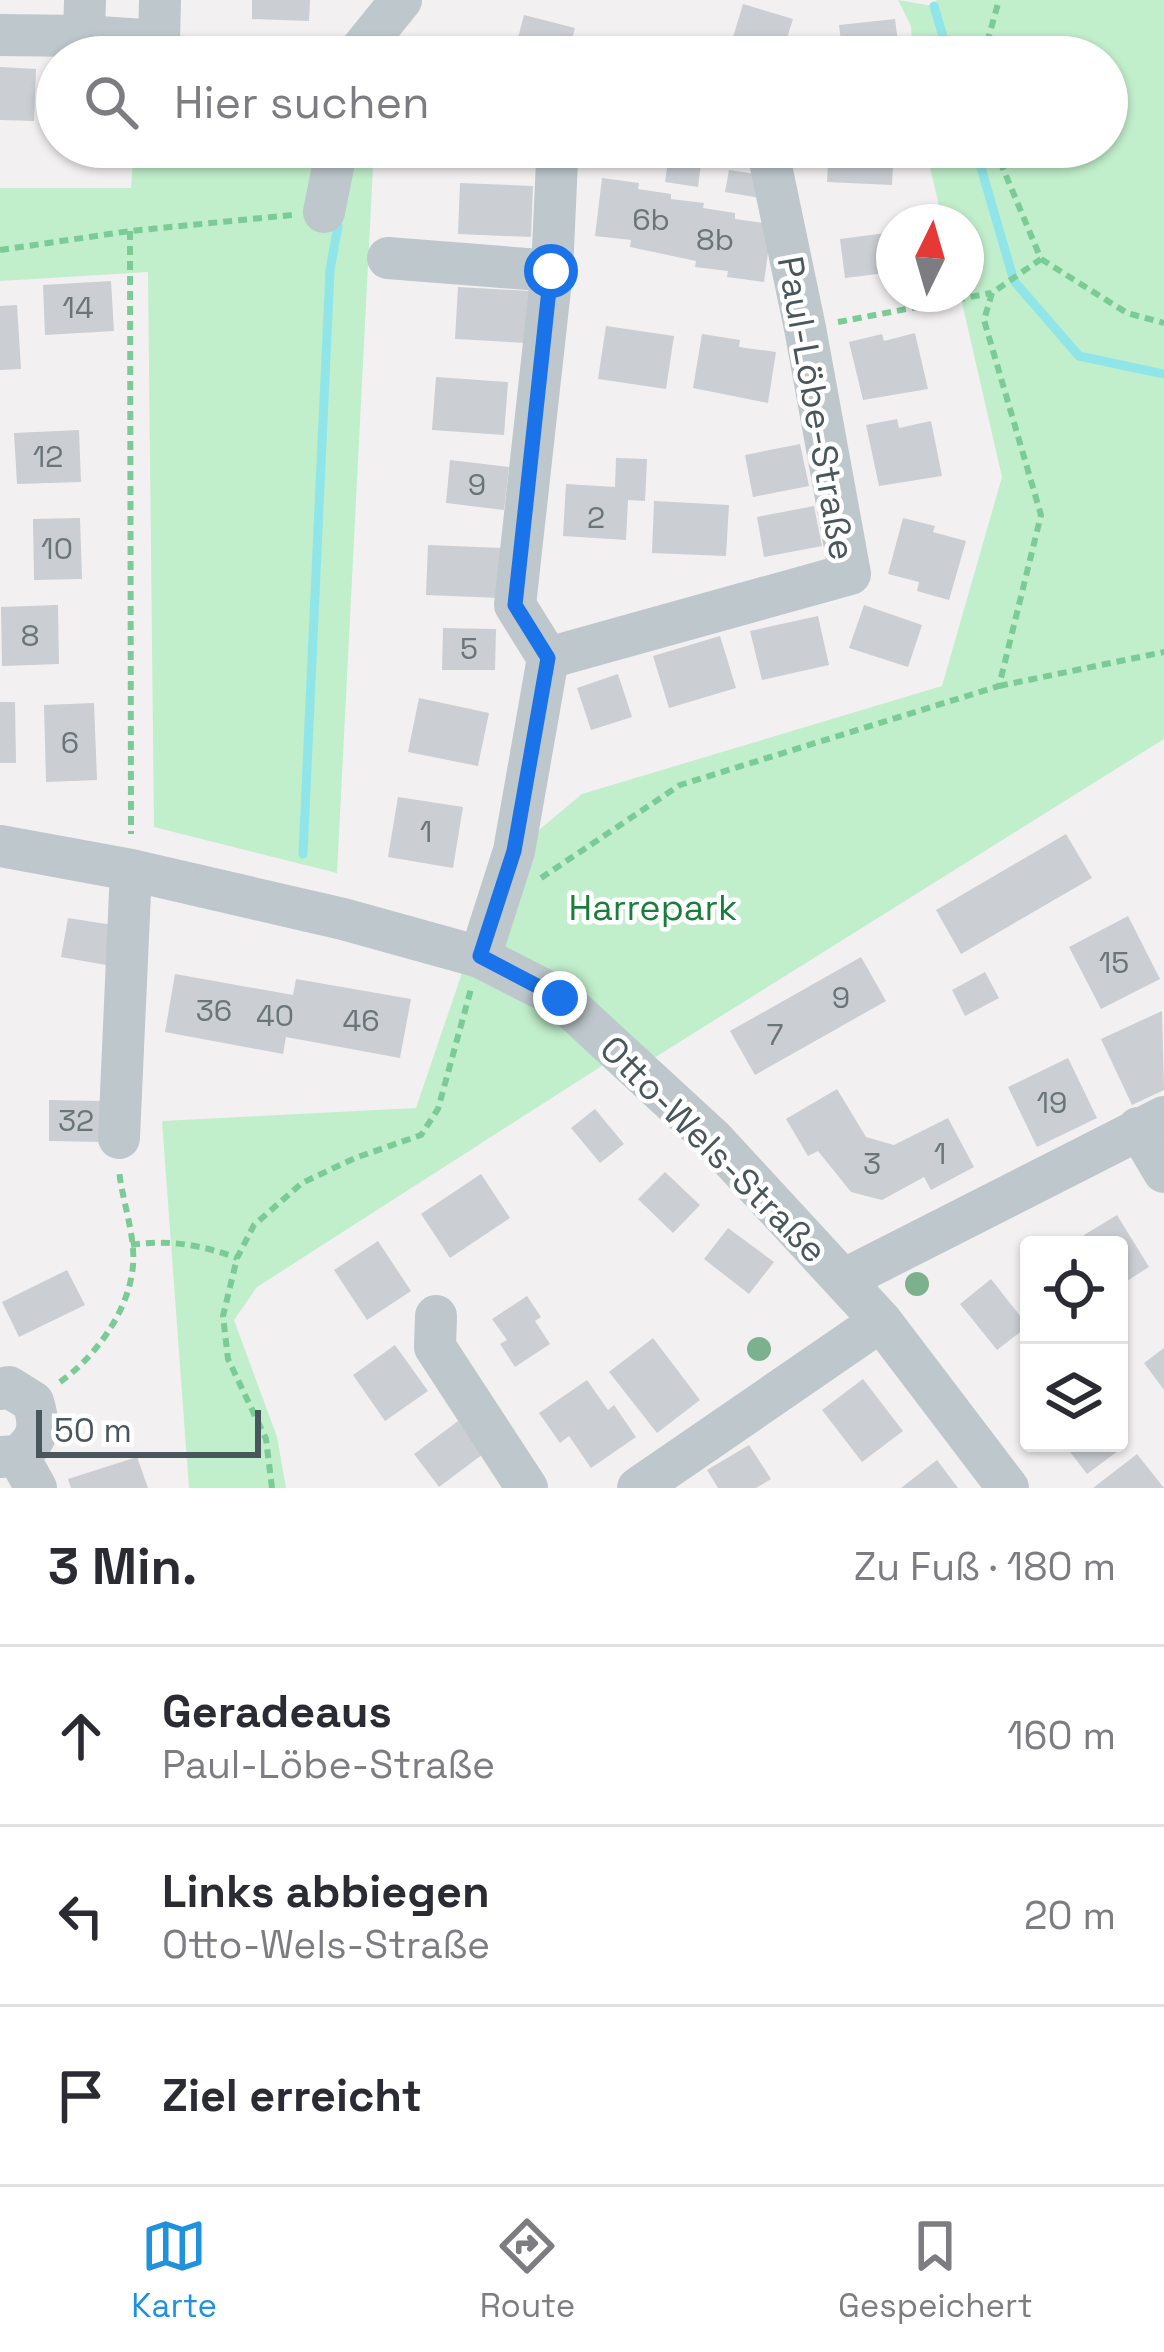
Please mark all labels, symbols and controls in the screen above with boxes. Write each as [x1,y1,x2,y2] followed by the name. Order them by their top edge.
[36,36,1128,168] search box
[78,69,144,135] icon: search
[174,74,430,131] text: Hier suchen
[632,200,670,239] house number: 6b
[876,204,984,312] north arrow
[696,220,734,259] house number: 8b
[524,244,578,298] route start
[767,253,865,564] street label: Paul-Löbe-Straße
[62,288,94,327] house number: 14
[33,437,63,476] house number: 12
[468,465,486,504] house number: 9
[587,498,605,537] house number: 2
[41,529,73,568] house number: 10
[21,616,39,655] house number: 8
[460,629,478,668] house number: 5
[61,723,79,762] house number: 6
[420,812,432,851] house number: 1
[569,885,737,931] park label: Harrepark
[1099,943,1129,982] house number: 15
[533,971,587,1025] route end
[832,978,850,1017] house number: 9
[196,991,232,1030] house number: 36
[256,996,294,1035] house number: 40
[342,1001,380,1040] house number: 46
[767,1015,783,1054] house number: 7
[590,1026,837,1273] street label: Otto-Wels-Straße
[1037,1083,1067,1122] house number: 19
[58,1101,94,1140] house number: 32
[934,1134,946,1173] house number: 1
[863,1144,881,1183] house number: 3
[1020,1236,1128,1452] map controls
[1020,1236,1128,1344] button: locate
[1020,1344,1128,1452] button: layers
[36,1404,261,1457] scale bar
[54,1410,132,1452] text: 50 m
[48,1534,197,1599] text: 3 Min.
[854,1542,1116,1591] text: Zu Fuß · 180 m
[162,1683,392,1740] text: Geradeaus
[48,1703,114,1769] icon: ahead
[1007,1711,1116,1760] text: 160 m
[162,1740,495,1789] text: Paul-Löbe-Straße
[162,1863,490,1920] text: Links abbiegen
[48,1883,114,1949] icon: left
[1024,1891,1116,1940] text: 20 m
[162,1920,490,1969] text: Otto-Wels-Straße
[48,2063,114,2129] icon: arrive
[162,2067,422,2124] text: Ziel erreicht
[131,2213,217,2327] tab: Karte
[480,2213,575,2327] tab: Route
[838,2213,1033,2327] tab: Gespeichert

